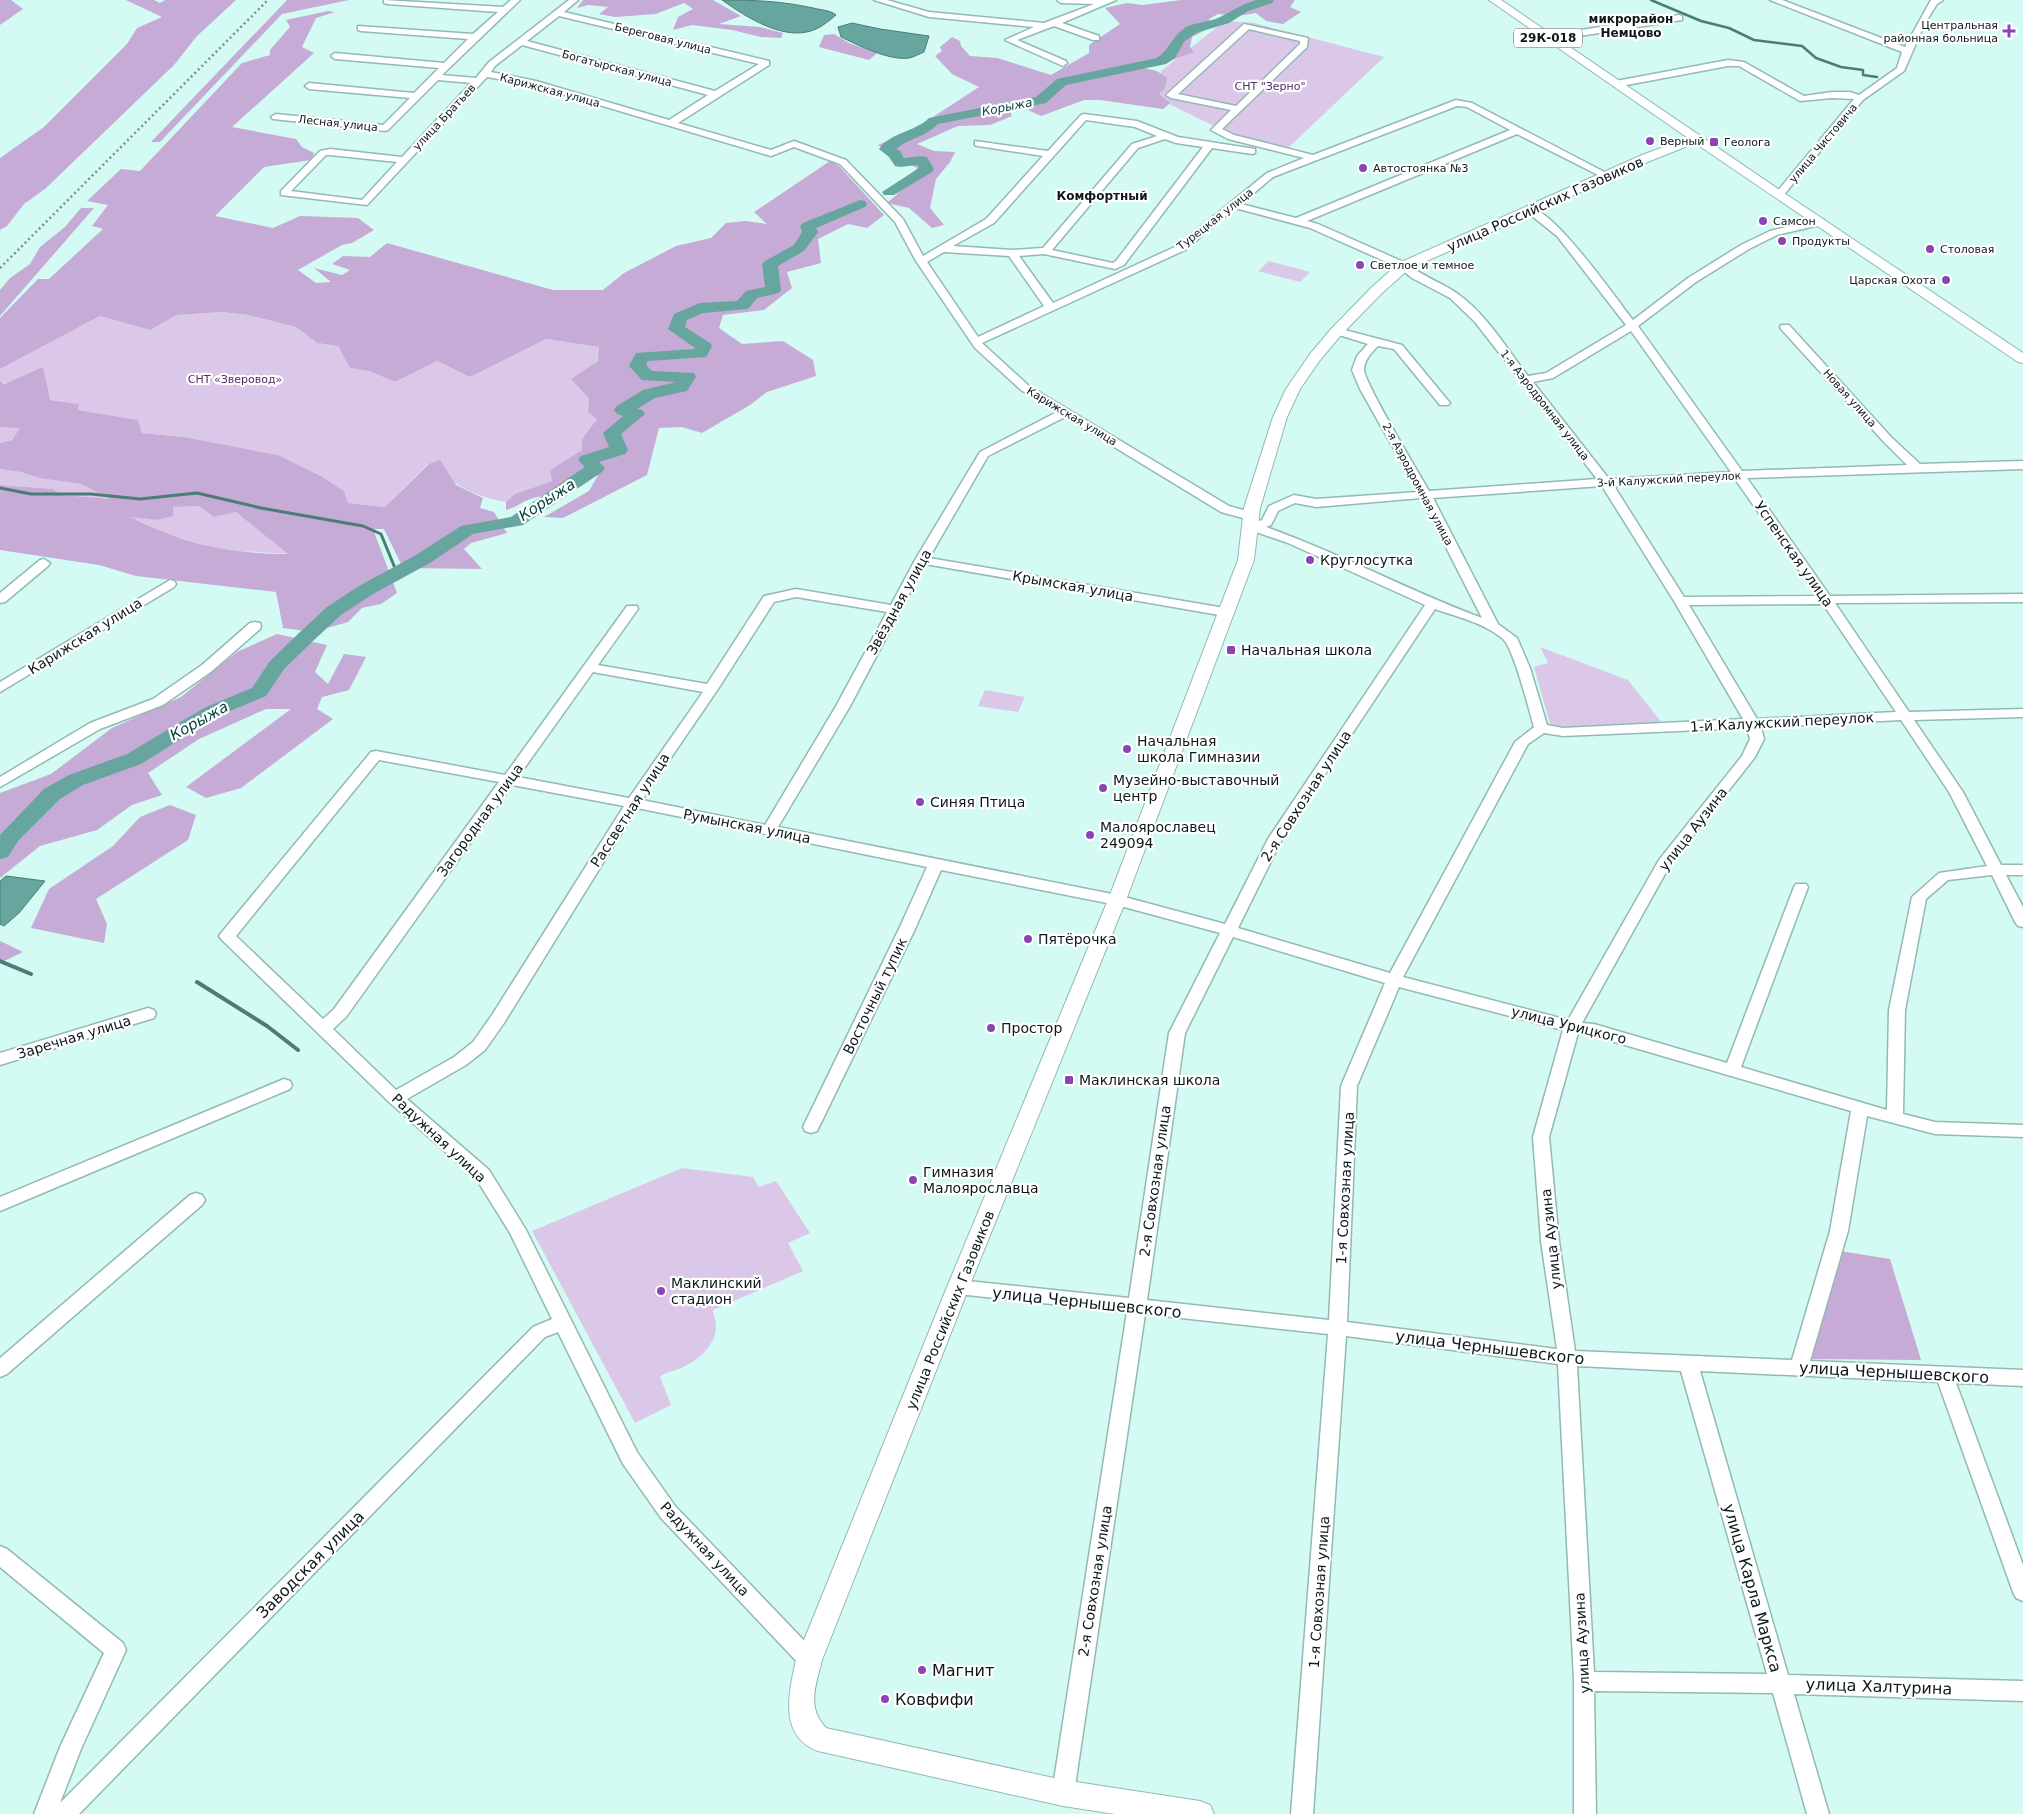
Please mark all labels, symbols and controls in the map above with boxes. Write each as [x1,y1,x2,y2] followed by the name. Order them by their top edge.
[1589,12,1673,40] district label: микрорайон Немцово
[1884,19,1998,45] place label: Центральная районная больница
[613,20,712,57] street label: Береговая улица
[2002,24,2016,38] marker: Центральная районная больница
[1514,28,1582,48] road number: 29К-018
[560,48,673,89] street label: Богатырская улица
[498,71,601,110] street label: Карижская улица
[1234,80,1306,93] park label: СНТ "Зерно"
[410,82,478,153] street label: улица Братьев
[981,95,1033,119] water label: Корыжа
[1787,101,1860,185] street label: улица Чистовича
[297,113,378,134] street label: Лесная улица
[1644,135,1656,147] marker: Верный
[1660,135,1704,148] place label: Верный
[1708,136,1720,148] marker: Геолога
[1724,136,1771,149] place label: Геолога
[1444,153,1646,255] street label: улица Российских Газовиков
[1357,162,1369,174] marker: Автостоянка №3
[1373,162,1468,175] place label: Автостоянка №3
[1174,186,1256,254] street label: Турецкая улица
[1056,189,1148,203] district label: Комфортный
[1757,215,1769,227] marker: Самсон
[1773,215,1816,228] place label: Самсон
[1776,235,1788,247] marker: Продукты
[1792,235,1850,248] place label: Продукты
[1924,243,1936,255] marker: Столовая
[1940,243,1994,256] place label: Столовая
[1354,259,1366,271] marker: Светлое и темное
[1370,259,1474,272] place label: Светлое и темное
[1849,274,1936,287] place label: Царская Охота
[1940,274,1952,286] marker: Царская Охота
[1497,347,1592,463] street label: 1-я Аэродромная улица
[1820,367,1879,430] street label: Новая улица
[188,373,282,386] park label: СНТ «Зверовод»
[1024,384,1119,449] street label: Карижская улица
[1380,421,1455,548] street label: 2-я Аэродромная улица
[1596,469,1742,490] street label: 3-й Калужский переулок
[515,475,579,525] water label: Корыжа
[1752,498,1836,610] street label: Успенская улица
[863,547,935,657] street label: Звёздная улица
[1320,552,1413,568] place label: Круглосутка
[1304,554,1316,566] marker: Круглосутка
[1011,567,1135,605] street label: Крымская улица
[25,594,145,678] street label: Карижская улица
[1241,642,1372,658] place label: Начальная школа
[1225,644,1237,656] marker: Начальная школа
[167,698,231,744] water label: Корыжа
[1690,709,1874,735] street label: 1-й Калужский переулок
[1258,728,1354,864] street label: 2-я Совхозная улица
[1137,733,1260,765] place label: Начальная школа Гимназии
[1121,743,1133,755] marker: Начальная школа Гимназии
[587,750,673,870] street label: Рассветная улица
[434,760,526,880] street label: Загородная улица
[1113,772,1279,804] place label: Музейно-выставочный центр
[1097,782,1109,794] marker: Музейно-выставочный центр
[1656,784,1730,874] street label: улица Аузина
[930,794,1025,810] place label: Синяя Птица
[914,796,926,808] marker: Синяя Птица
[682,806,812,846] street label: Румынская улица
[1100,819,1216,851] place label: Малоярославец 249094
[1084,829,1096,841] marker: Малоярославец 249094
[1038,931,1116,947] place label: Пятёрочка
[1022,933,1034,945] marker: Пятёрочка
[840,935,910,1057] street label: Восточный тупик
[1510,1003,1628,1047] street label: улица Урицкого
[15,1012,133,1062] street label: Заречная улица
[1001,1020,1062,1036] place label: Простор
[985,1022,997,1034] marker: Простор
[1079,1072,1220,1088] place label: Маклинская школа
[1063,1074,1075,1086] marker: Маклинская школа
[389,1090,489,1186] street label: Радужная улица
[1136,1104,1174,1258] street label: 2-я Совхозная улица
[1333,1111,1357,1265] street label: 1-я Совхозная улица
[923,1164,1039,1196] place label: Гимназия Малоярославца
[907,1174,919,1186] marker: Гимназия Малоярославца
[1538,1188,1564,1290] street label: улица Аузина
[903,1208,997,1412] street label: улица Российских Газовиков
[671,1275,762,1307] place label: Маклинский стадион
[991,1283,1183,1322] street label: улица Чернышевского
[655,1285,667,1297] marker: Маклинский стадион
[1394,1326,1586,1369] street label: улица Чернышевского
[1798,1358,1989,1387] street label: улица Чернышевского
[657,1499,753,1599] street label: Радужная улица
[1719,1502,1786,1675] street label: улица Карла Маркса
[1075,1504,1115,1658] street label: 2-я Совхозная улица
[253,1507,368,1622] street label: Заводская улица
[1306,1515,1332,1669] street label: 1-я Совхозная улица
[1571,1592,1593,1694] street label: улица Аузина
[932,1661,994,1680] place label: Магнит
[916,1664,928,1676] marker: Магнит
[1805,1674,1953,1699] street label: улица Халтурина
[895,1690,974,1709] place label: Ковфифи
[879,1693,891,1705] marker: Ковфифи

